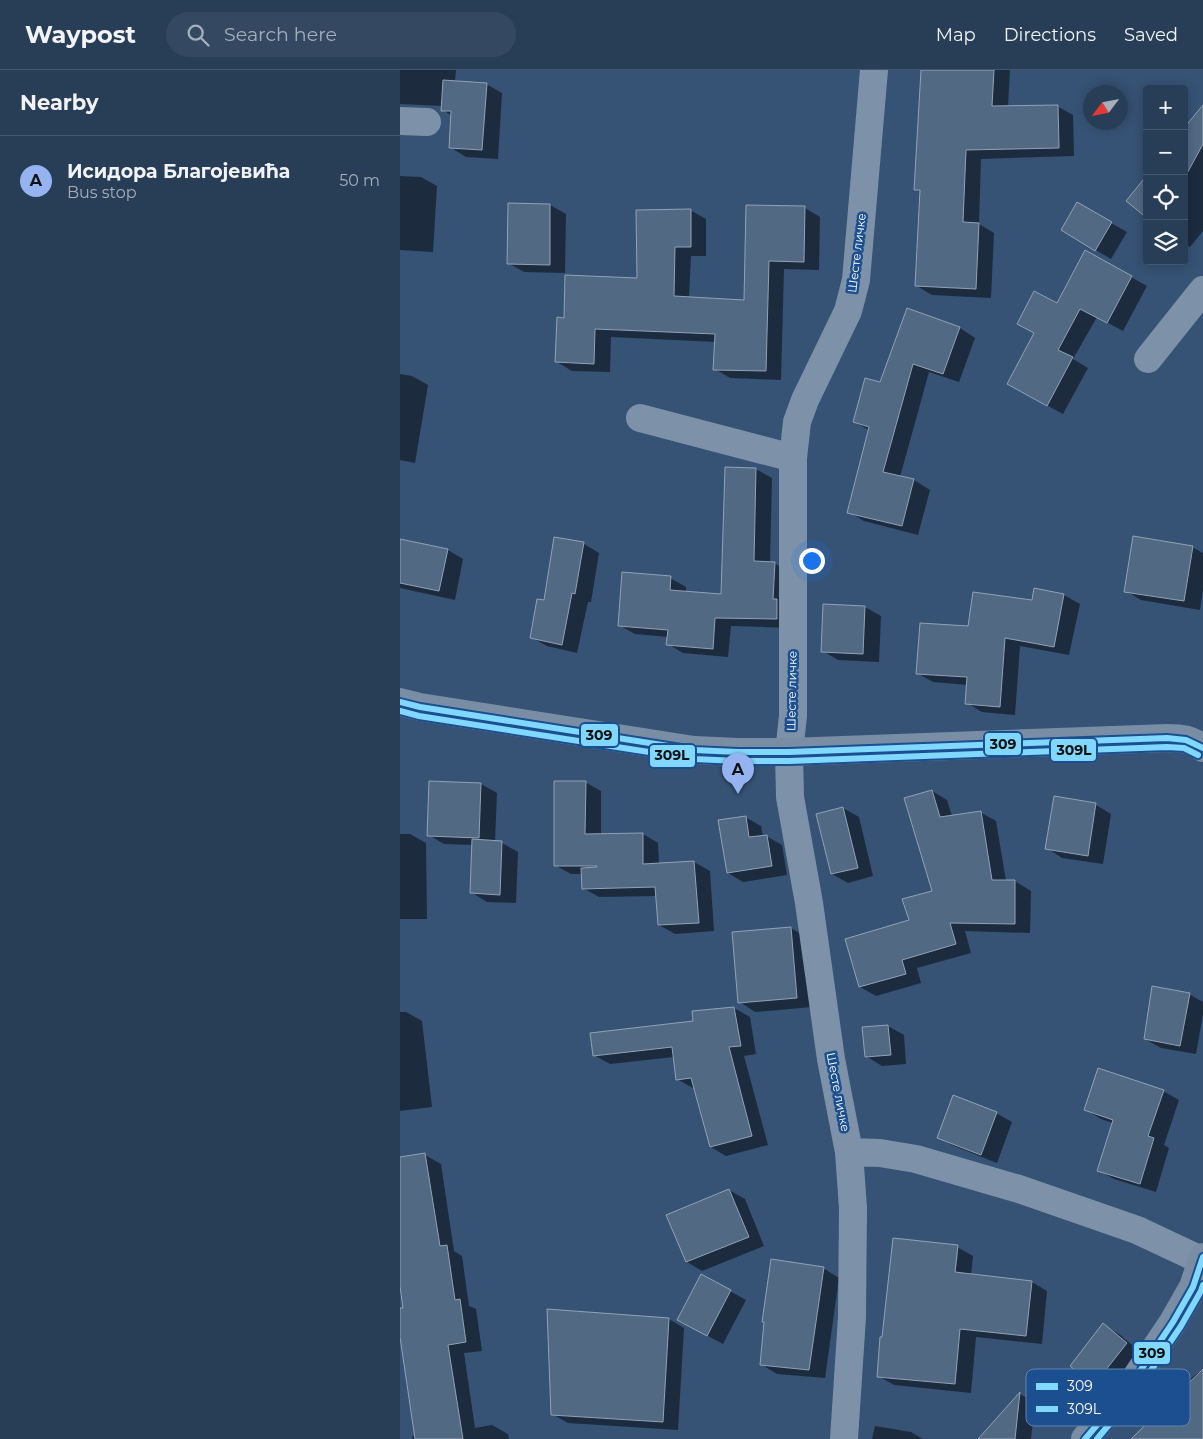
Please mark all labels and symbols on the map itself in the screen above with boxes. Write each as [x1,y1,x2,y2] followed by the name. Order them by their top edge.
[1083,85,1128,130] north arrow
[844,212,869,294] street label: Шесте личке
[799,548,825,574] your location
[783,651,800,731] street label: Шесте личке
[580,723,619,747] line badge: 309
[585,726,612,744] text: 309
[984,732,1022,756] line badge: 309
[989,735,1016,753] text: 309
[1050,738,1097,762] line badge: 309L
[1055,741,1092,759] text: 309L
[649,744,696,768] line badge: 309L
[653,746,690,764] text: 309L
[722,753,754,794] pin: A
[823,1051,854,1133] street label: Шесте личке
[1133,1341,1171,1365] line badge: 309
[1138,1344,1165,1362] text: 309
[1026,1369,1190,1426] legend
[1067,1377,1093,1395] text: 309
[1067,1400,1102,1418] text: 309L

